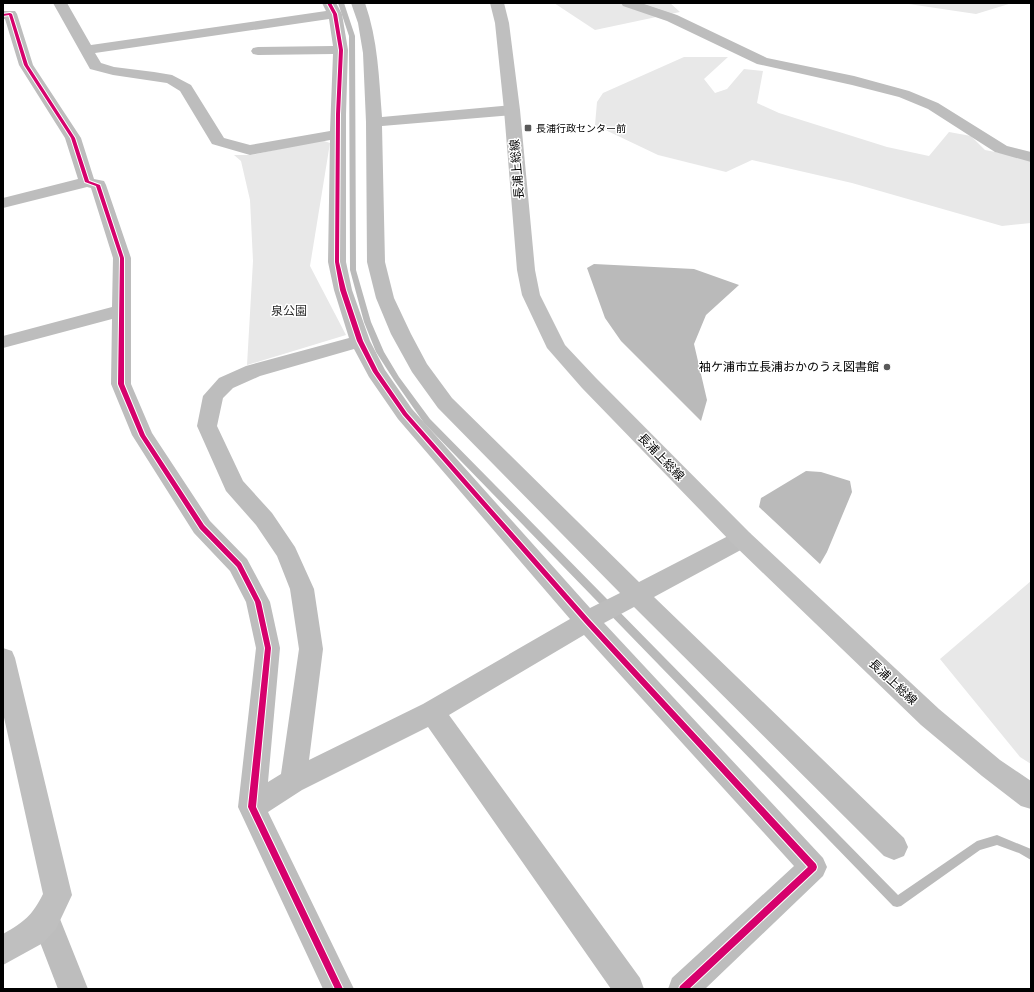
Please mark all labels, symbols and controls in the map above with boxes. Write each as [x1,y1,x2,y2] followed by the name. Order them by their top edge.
[523,123,533,133] marker: 長浦行政センター前
[536,123,626,134] place label: 長浦行政センター前
[507,138,527,200] street label: 長浦上総線
[271,304,307,318] park label: 泉公園
[699,360,879,374] place label: 袖ケ浦市立長浦おかのうえ図書館
[882,362,892,372] marker: 袖ケ浦市立長浦おかのうえ図書館
[635,431,687,483] street label: 長浦上総線
[866,656,920,708] street label: 長浦上総線

